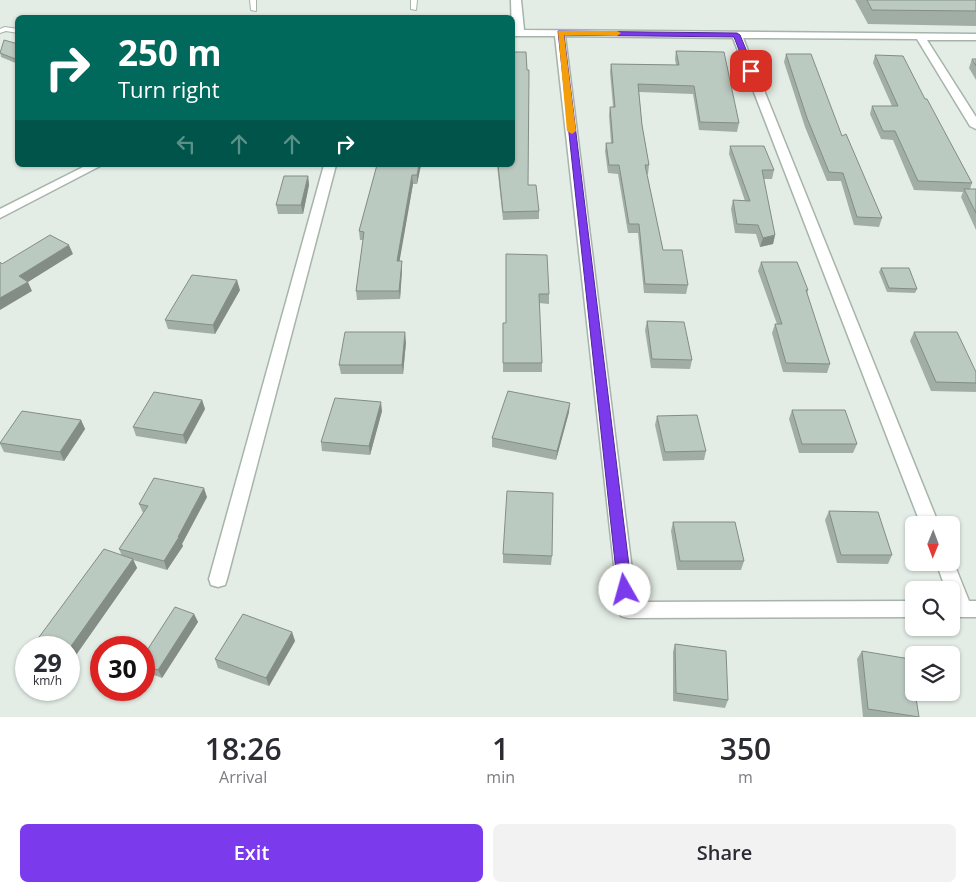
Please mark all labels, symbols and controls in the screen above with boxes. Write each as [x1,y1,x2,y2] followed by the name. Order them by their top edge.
[118,29,222,76] text: 250 m
[35,35,100,100] icon: right
[730,50,772,92] pin
[737,57,765,85] icon: arrive
[118,74,220,104] text: Turn right
[172,130,200,158] icon: left
[225,130,253,158] icon: ahead
[278,130,306,158] icon: ahead
[331,130,359,158] icon: right
[905,516,960,571] north arrow
[905,516,960,701] map controls
[598,563,650,615] position arrow
[905,581,960,636] button: search
[90,636,155,701] speed limit sign: 30
[33,645,62,679] text: 29
[905,646,960,701] button: layers
[33,672,62,689] text: km/h
[205,728,282,769] text: 18:26
[492,728,509,769] text: 1
[720,728,771,769] text: 350
[219,766,267,788] text: Arrival
[486,766,515,788] text: min
[738,766,753,788] text: m
[20,824,483,882] button: Exit
[493,824,956,882] button: Share

